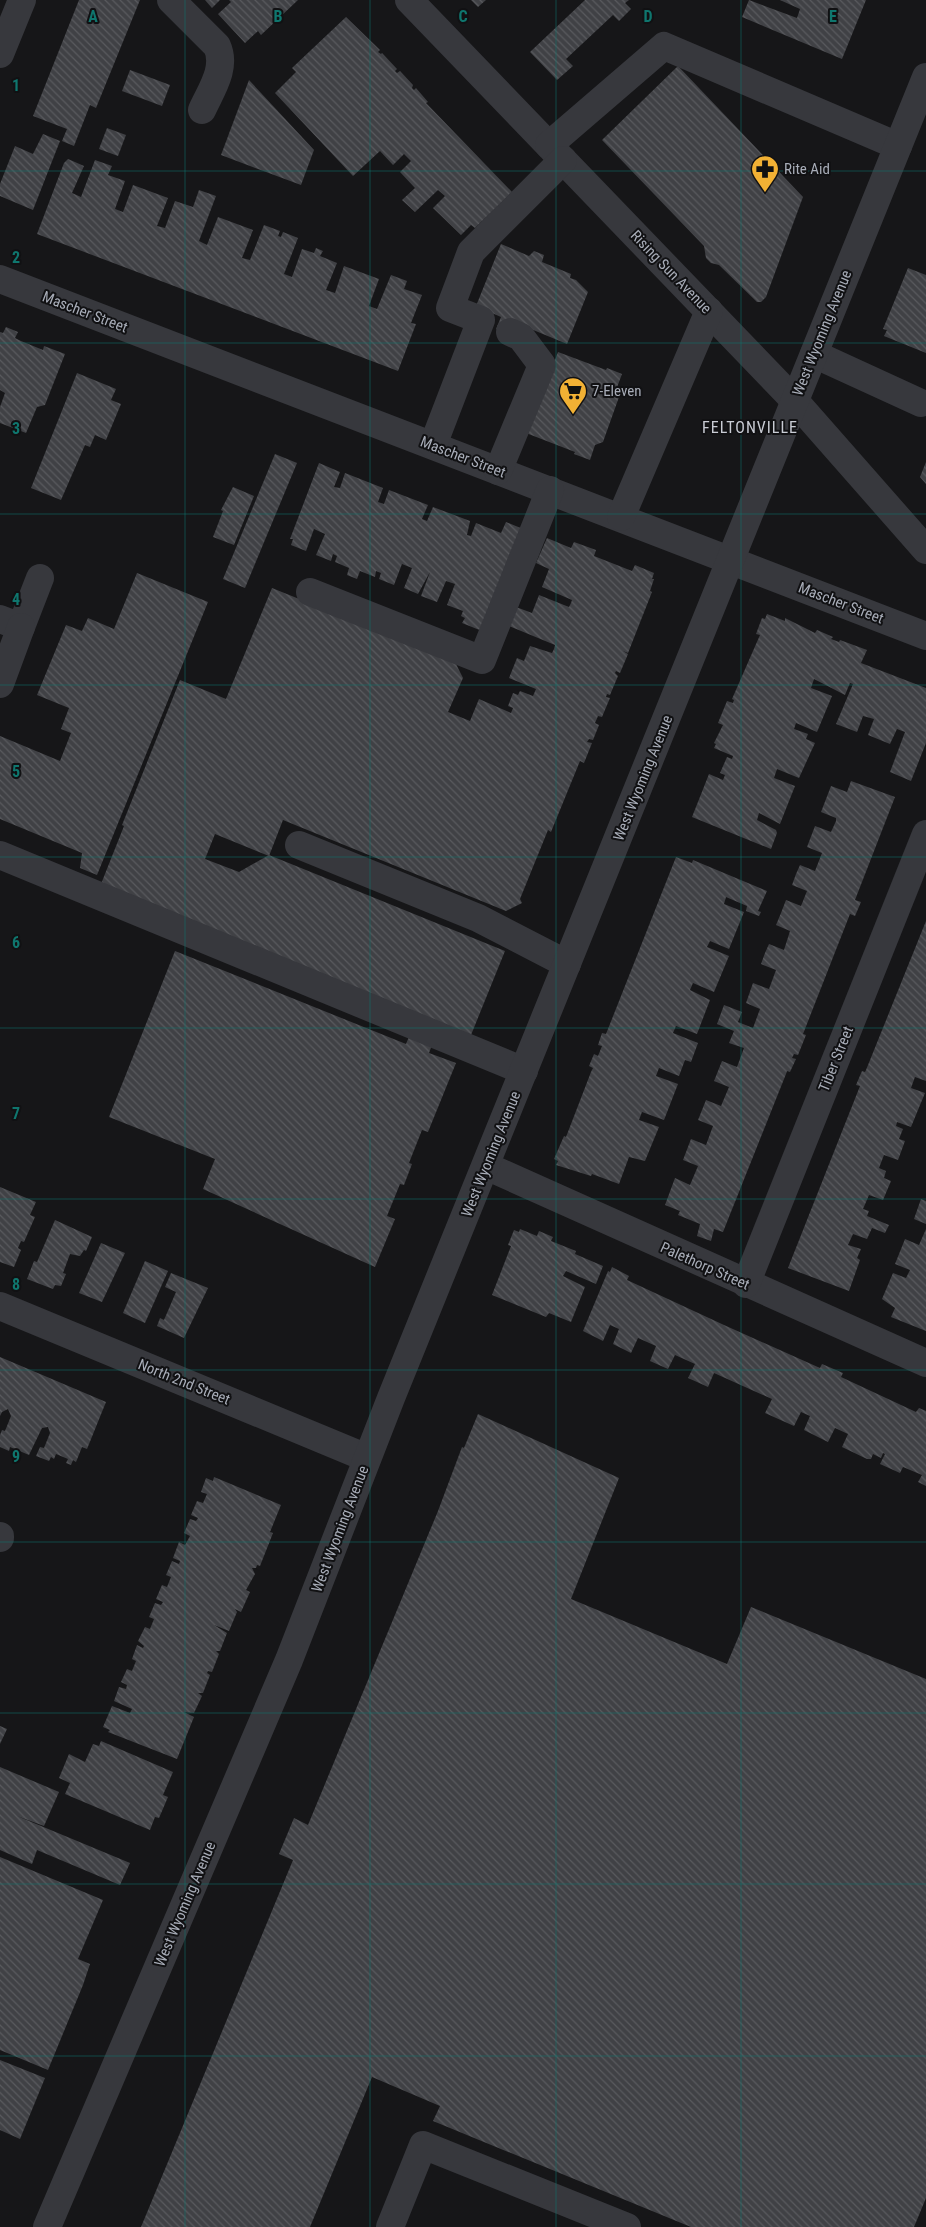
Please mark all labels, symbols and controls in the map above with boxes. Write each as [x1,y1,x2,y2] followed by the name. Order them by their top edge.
[88,7,98,26] text: A
[274,7,283,26] text: B
[458,7,468,26] text: C
[643,7,653,26] text: D
[829,7,837,26] text: E
[12,76,20,95] text: 1
[750,154,780,193] pharmacy icon: Rite Aid
[784,160,830,178] place label: Rite Aid
[627,227,715,317] street label: Rising Sun Avenue
[12,248,20,267] text: 2
[789,267,855,399] street label: West Wyoming Avenue
[40,288,130,336] street label: Mascher Street
[558,376,588,415] supermarket icon: 7-Eleven
[592,382,642,400] place label: 7-Eleven
[702,418,798,437] district label: FELTONVILLE
[12,419,20,438] text: 3
[418,433,508,481] street label: Mascher Street
[796,579,886,627] street label: Mascher Street
[12,590,20,609] text: 4
[610,712,676,844] street label: West Wyoming Avenue
[12,762,20,781] text: 5
[12,933,20,952] text: 6
[815,1024,857,1094] street label: Tiber Street
[458,1088,524,1220] street label: West Wyoming Avenue
[12,1104,20,1123] text: 7
[658,1238,752,1294] street label: Palethorp Street
[12,1275,20,1294] text: 8
[135,1355,233,1409] street label: North 2nd Street
[12,1447,20,1466] text: 9
[308,1463,372,1595] street label: West Wyoming Avenue
[151,1839,219,1969] street label: West Wyoming Avenue

